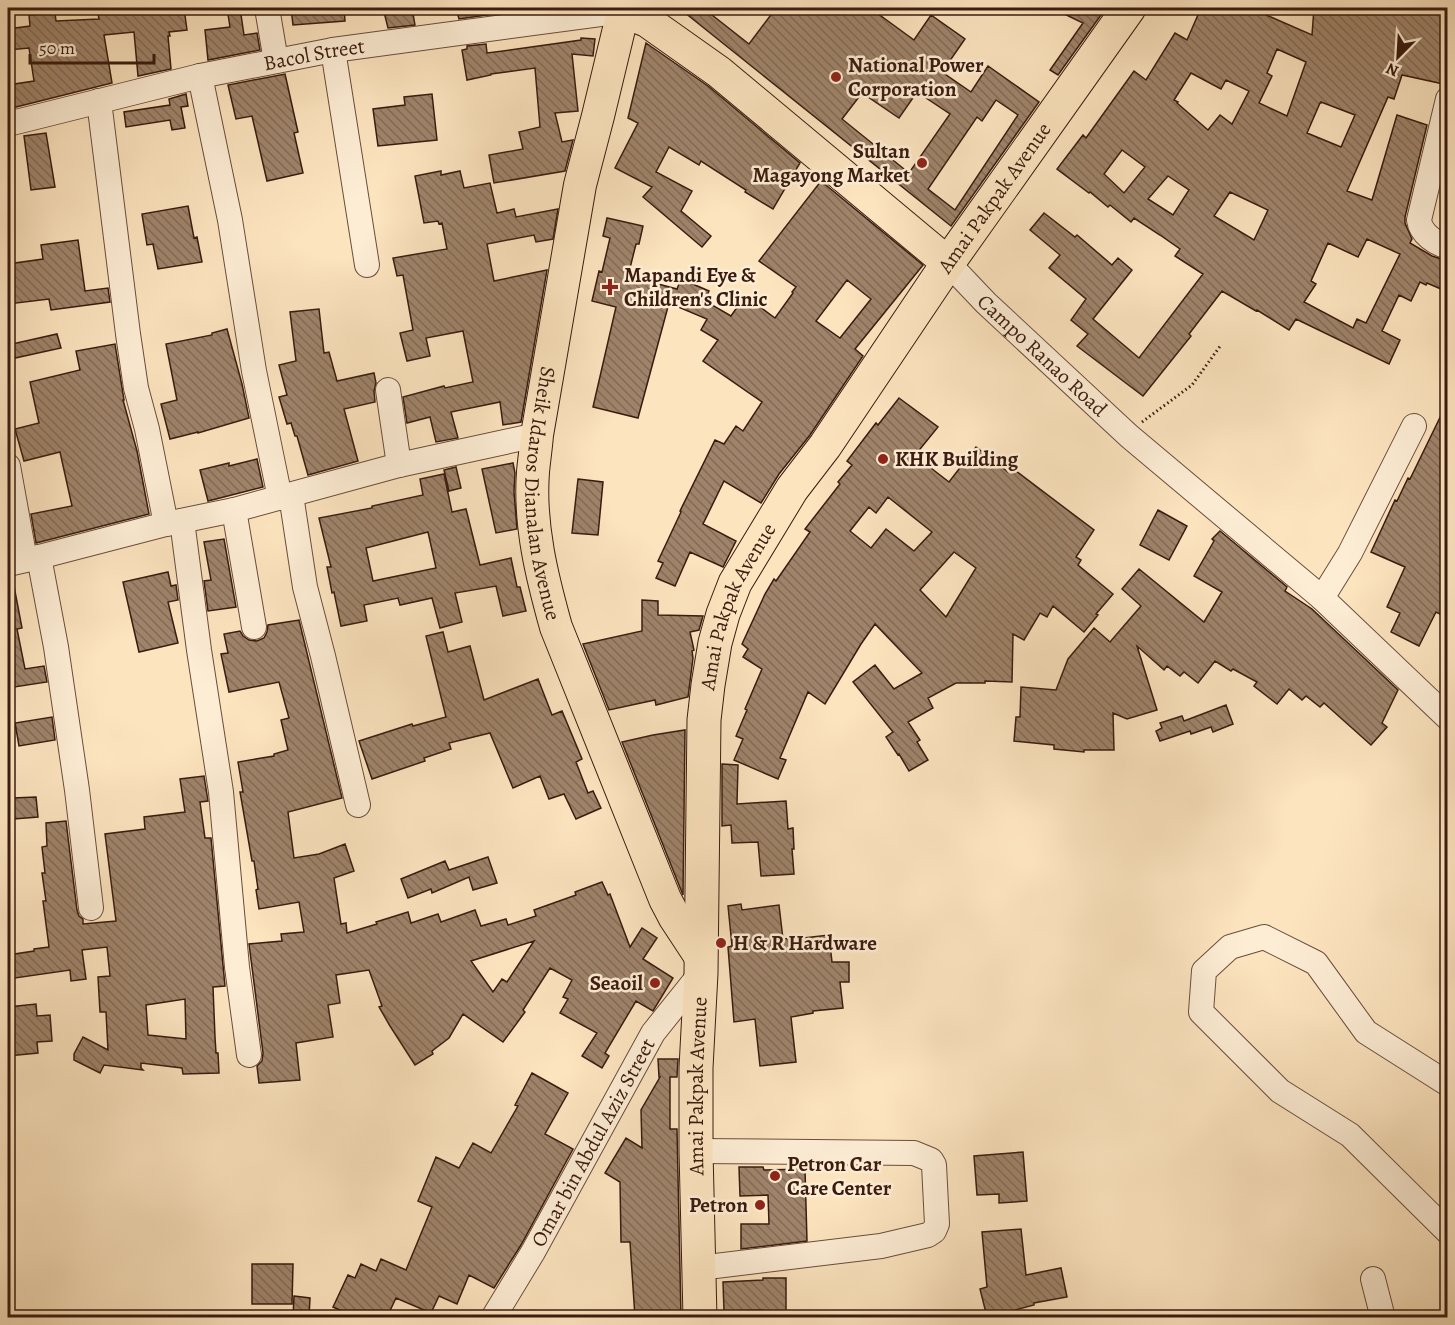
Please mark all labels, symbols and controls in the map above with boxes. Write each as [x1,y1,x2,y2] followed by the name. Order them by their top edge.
[30,27,154,65] scale bar
[1368,27,1428,87] north arrow
[261,32,366,77] street label: Bacol Street
[39,36,75,60] text: 50 m
[848,51,984,103] place label: National Power Corporation
[1382,57,1402,82] text: N
[829,70,843,84] marker: National Power Corporation
[931,117,1057,279] street label: Amai Pakpak Avenue
[752,137,910,189] place label: Sultan Magayong Market
[915,156,929,170] marker: Sultan Magayong Market
[624,261,768,313] place label: Mapandi Eye & Children's Clinic
[601,278,619,296] marker: Mapandi Eye & Children's Clinic
[971,288,1114,423] street label: Campo Ranao Road
[518,364,567,623] street label: Sheik Idaros Dianalan Avenue
[895,445,1018,473] place label: KHK Building
[876,452,890,466] marker: KHK Building
[693,518,782,693] street label: Amai Pakpak Avenue
[733,929,877,957] place label: H & R Hardware
[714,936,728,950] marker: H & R Hardware
[590,969,643,997] place label: Seaoil
[648,976,662,990] marker: Seaoil
[682,996,714,1177] street label: Amai Pakpak Avenue
[524,1033,662,1252] street label: Omar bin Abdul Aziz Street
[787,1150,892,1202] place label: Petron Car Care Center
[768,1169,782,1183] marker: Petron Car Care Center
[689,1191,748,1219] place label: Petron
[753,1198,767,1212] marker: Petron

